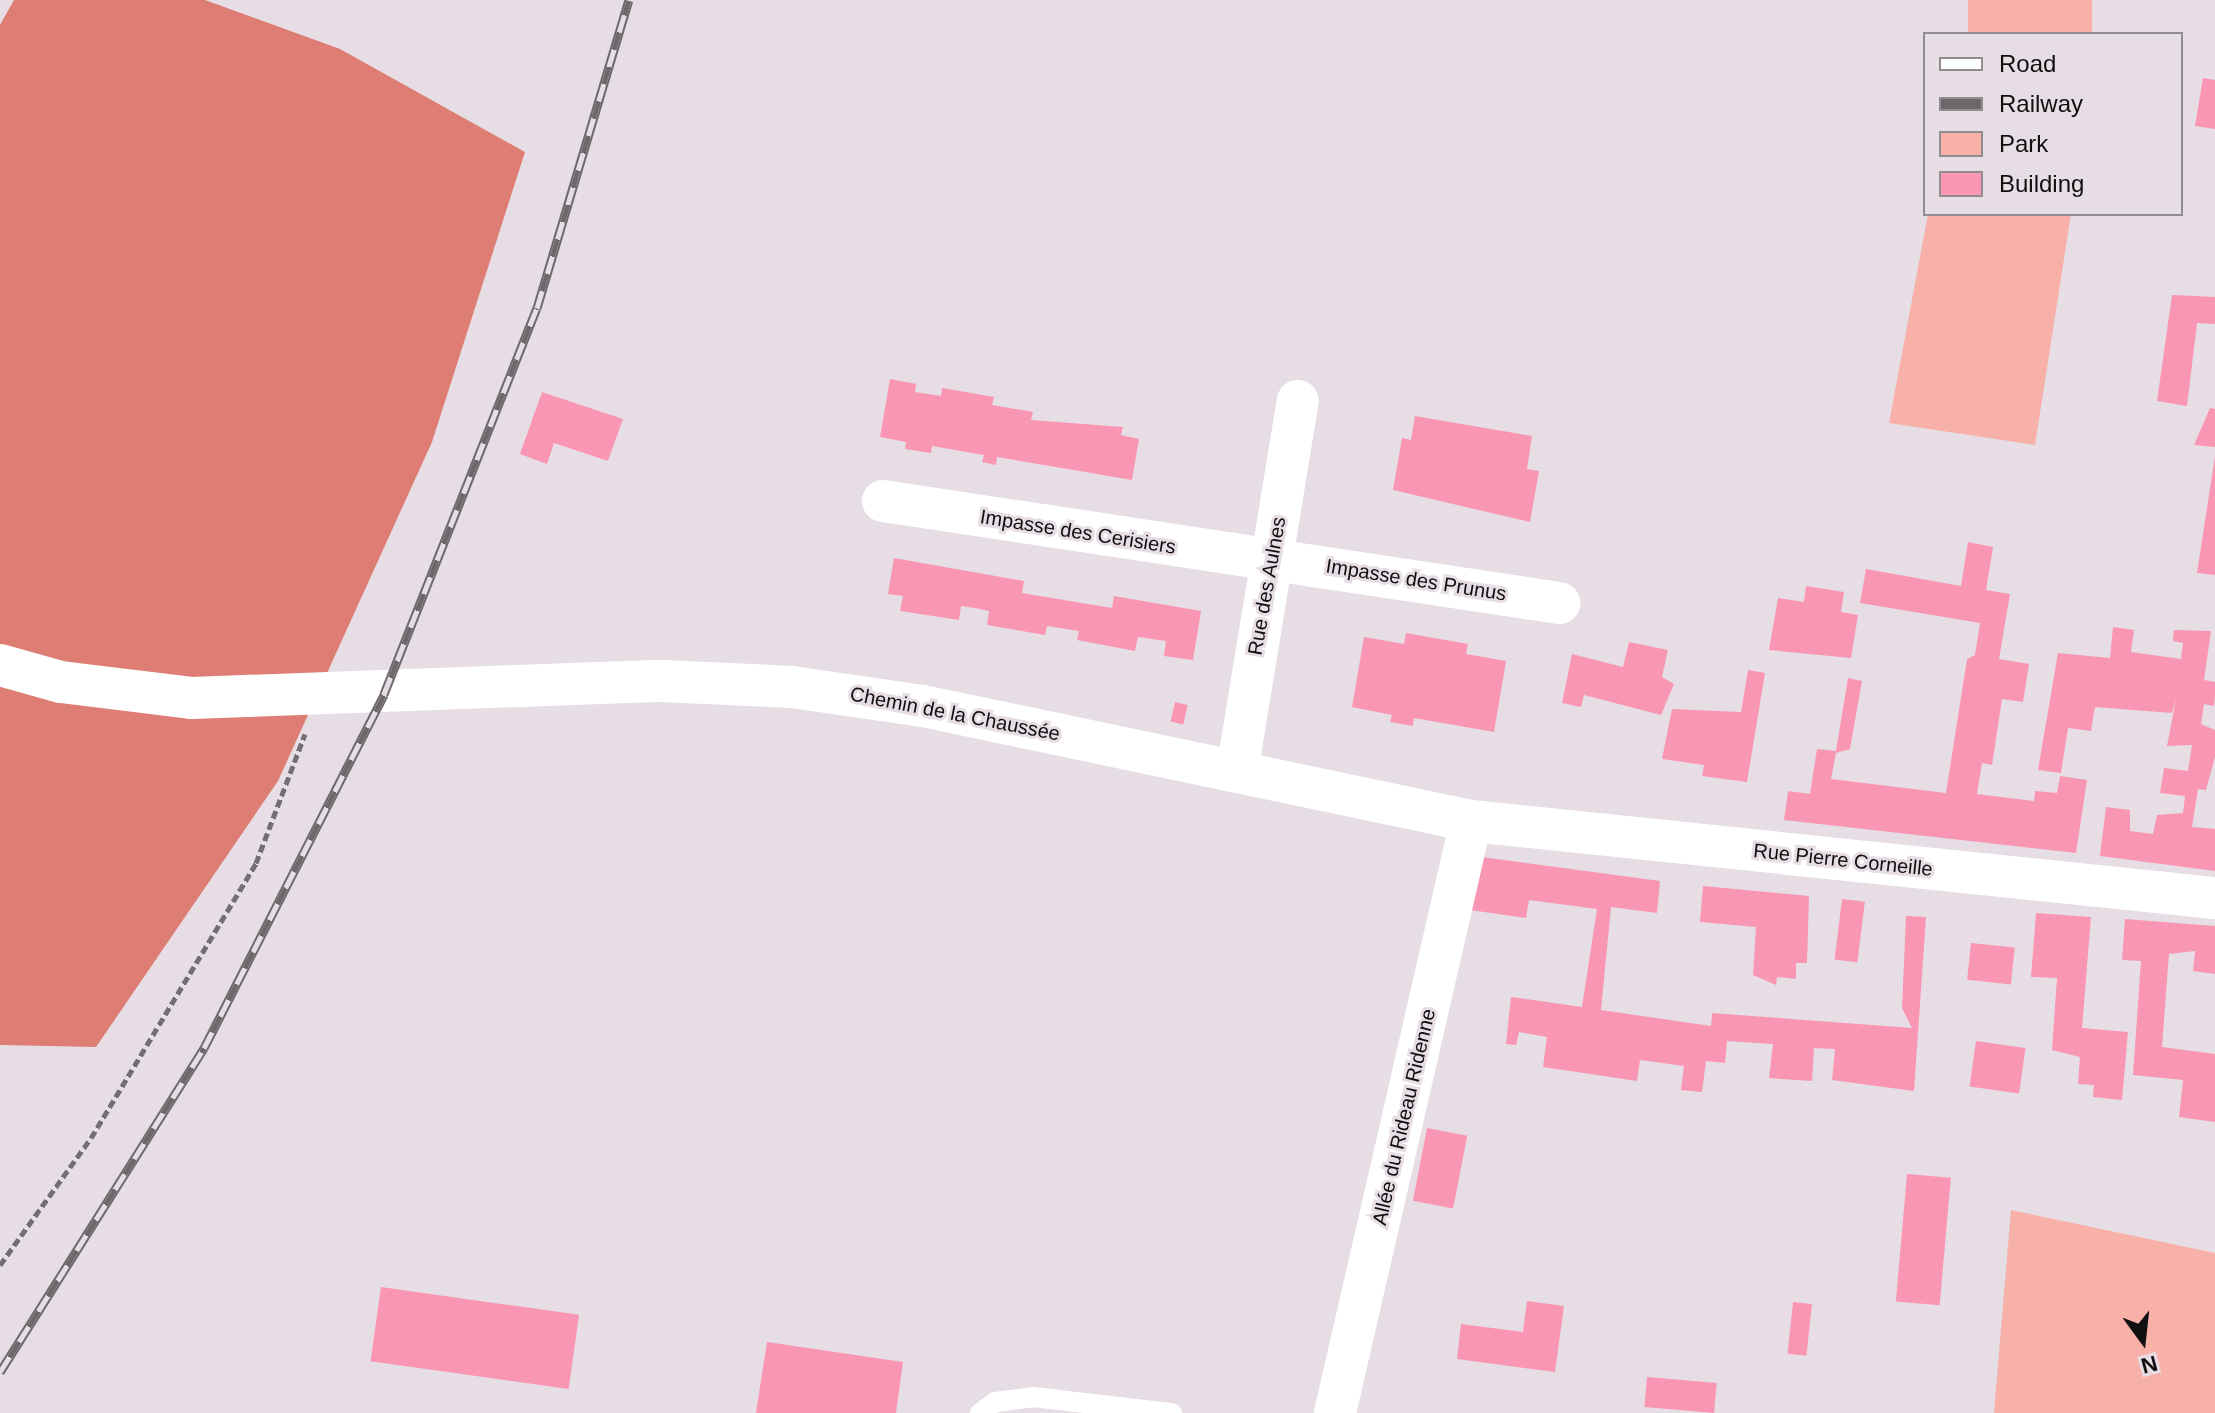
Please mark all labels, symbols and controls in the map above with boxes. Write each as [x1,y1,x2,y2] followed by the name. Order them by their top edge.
[1923,32,2183,216] legend
[1999,50,2056,77] text: Road
[1999,90,2083,117] text: Railway
[1999,130,2048,157] text: Park
[1999,170,2084,197] text: Building
[978,505,1178,559] street label: Impasse des Cerisiers
[1243,514,1291,658] street label: Rue des Aulnes
[1324,554,1508,606] street label: Impasse des Prunus
[848,682,1062,746] street label: Chemin de la Chaussée
[1752,839,1934,881] street label: Rue Pierre Corneille
[1367,1007,1441,1227] street label: Allée du Rideau Ridenne
[2103,1301,2183,1381] north arrow
[2138,1351,2160,1379] text: N

